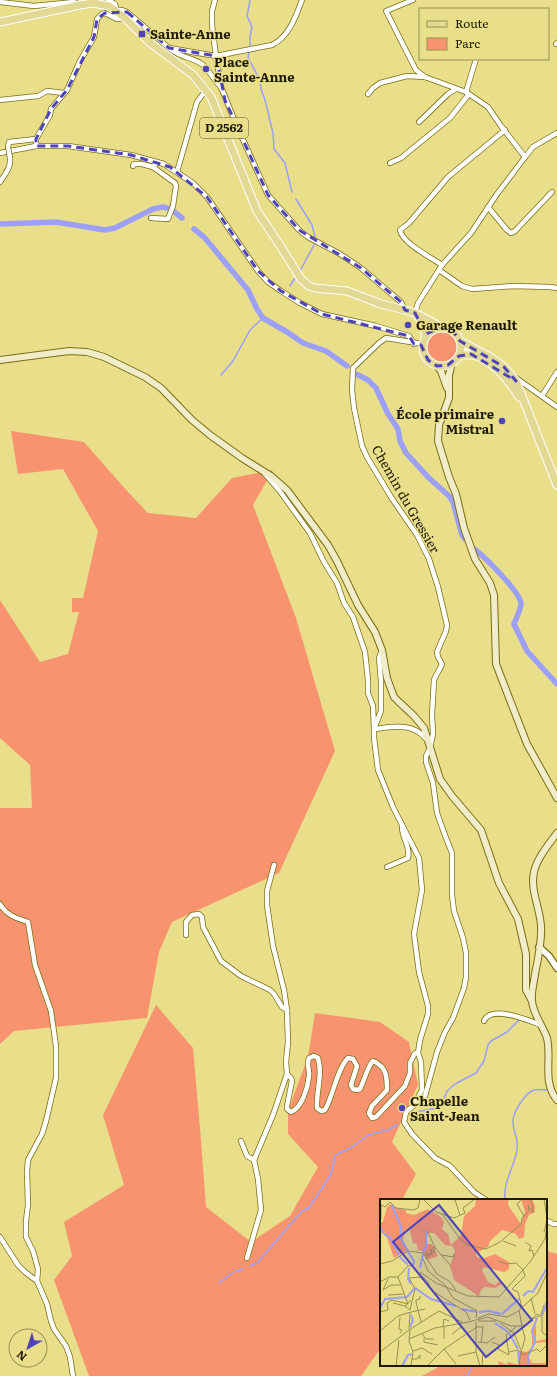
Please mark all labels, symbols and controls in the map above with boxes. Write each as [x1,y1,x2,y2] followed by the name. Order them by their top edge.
[419,8,549,60] legend
[455,14,489,32] text: Route
[150,24,231,43] place label: Sainte-Anne
[137,29,147,39] marker: Sainte-Anne
[455,34,480,52] text: Parc
[214,52,295,86] place label: Place Sainte-Anne
[201,64,211,74] marker: Place Sainte-Anne
[200,118,248,138] road number: D 2562
[416,315,518,334] place label: Garage Renault
[403,320,413,330] marker: Garage Renault
[396,404,494,438] place label: École primaire Mistral
[497,416,507,426] marker: École primaire Mistral
[368,441,446,557] street label: Chemin du Gressier
[410,1091,480,1125] place label: Chapelle Saint-Jean
[397,1103,407,1113] marker: Chapelle Saint-Jean
[380,1199,547,1366] inset map
[8,1328,48,1368] north arrow
[12,1347,30,1366] text: N

